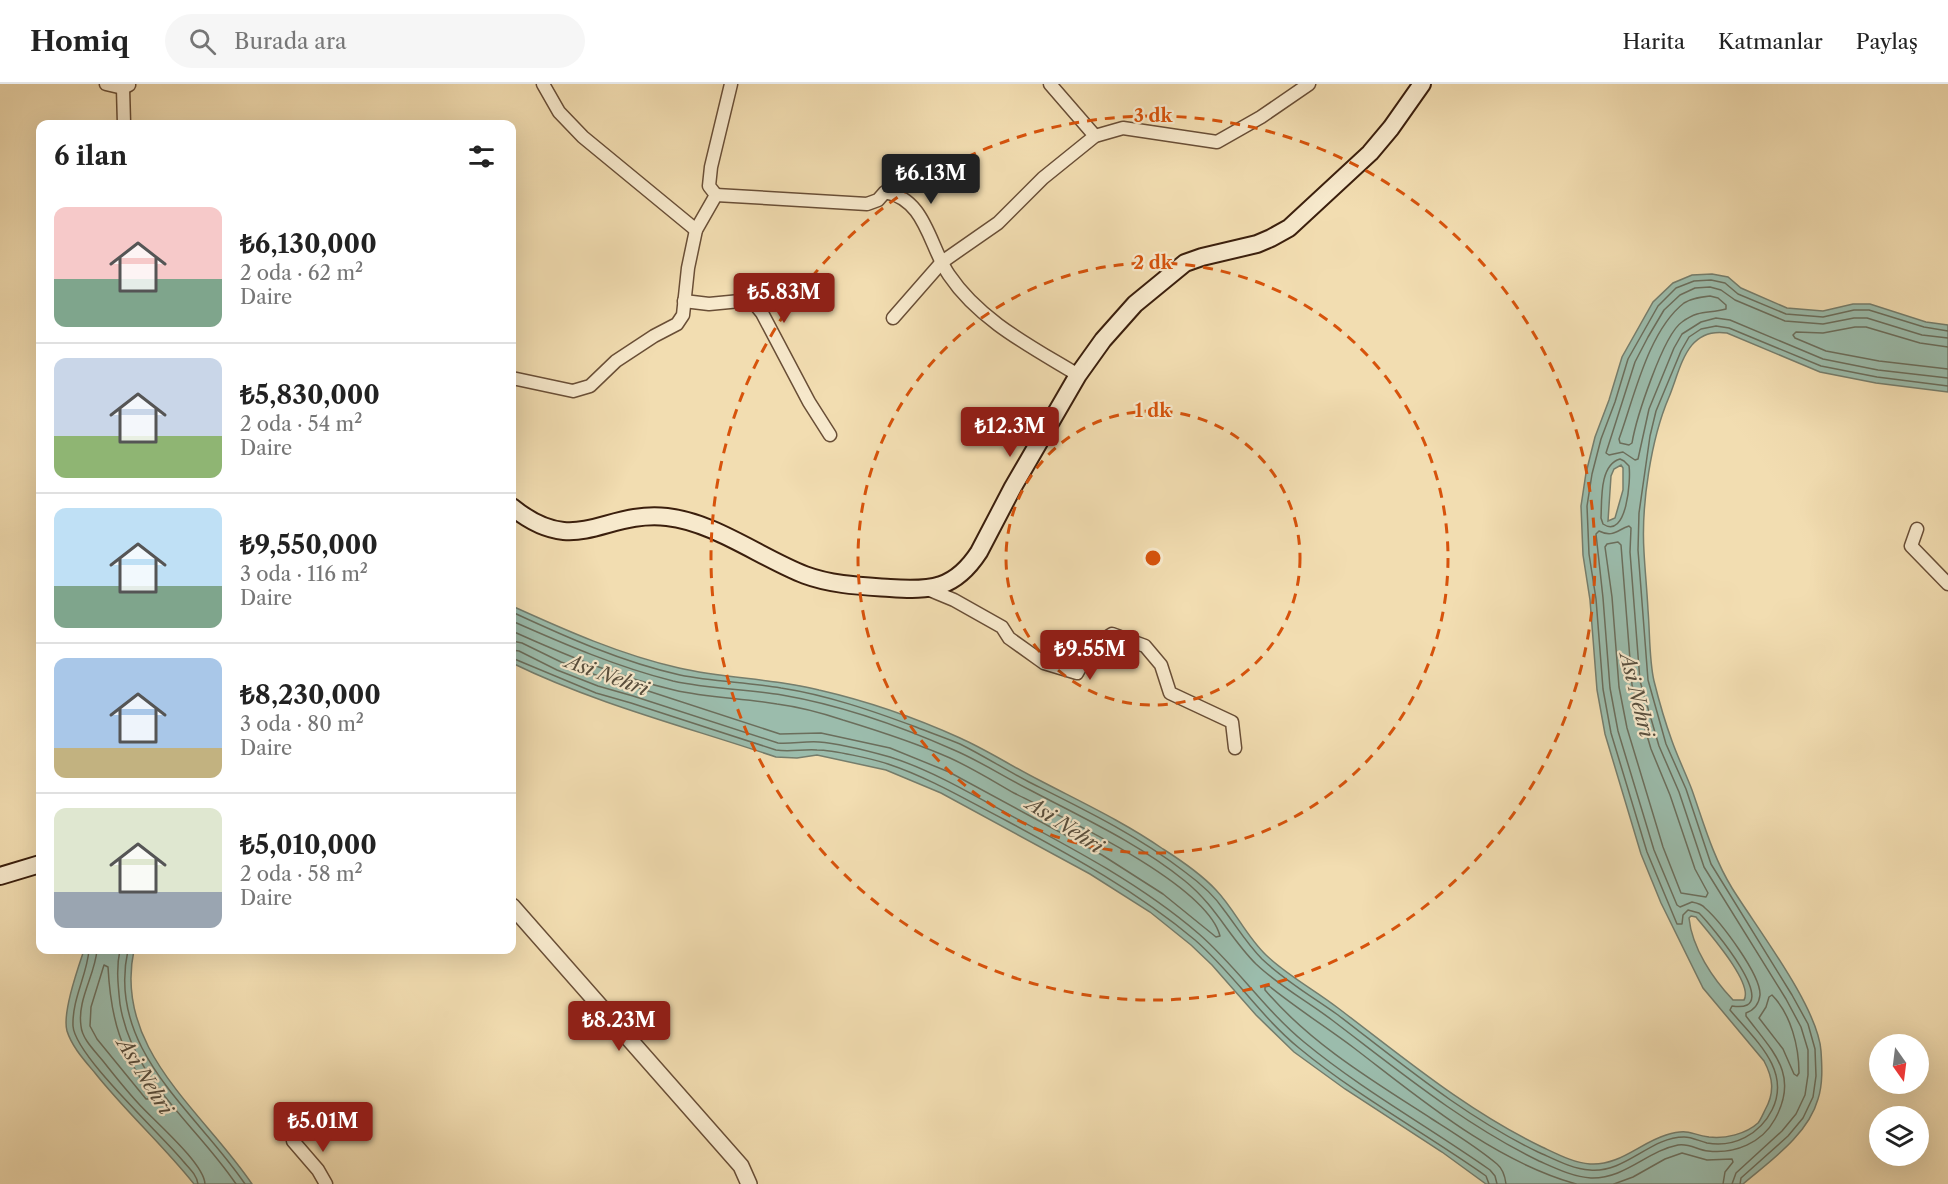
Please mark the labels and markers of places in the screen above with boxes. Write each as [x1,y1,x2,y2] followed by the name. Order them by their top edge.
[882,154,980,205] pin: ₺6.13M
[735,273,833,324] pin: ₺5.83M
[961,407,1059,458] pin: ₺12.3M
[1143,548,1163,568] centre of rings
[1041,630,1139,681] pin: ₺9.55M
[570,1001,668,1052] pin: ₺8.23M
[274,1102,372,1153] pin: ₺5.01M

